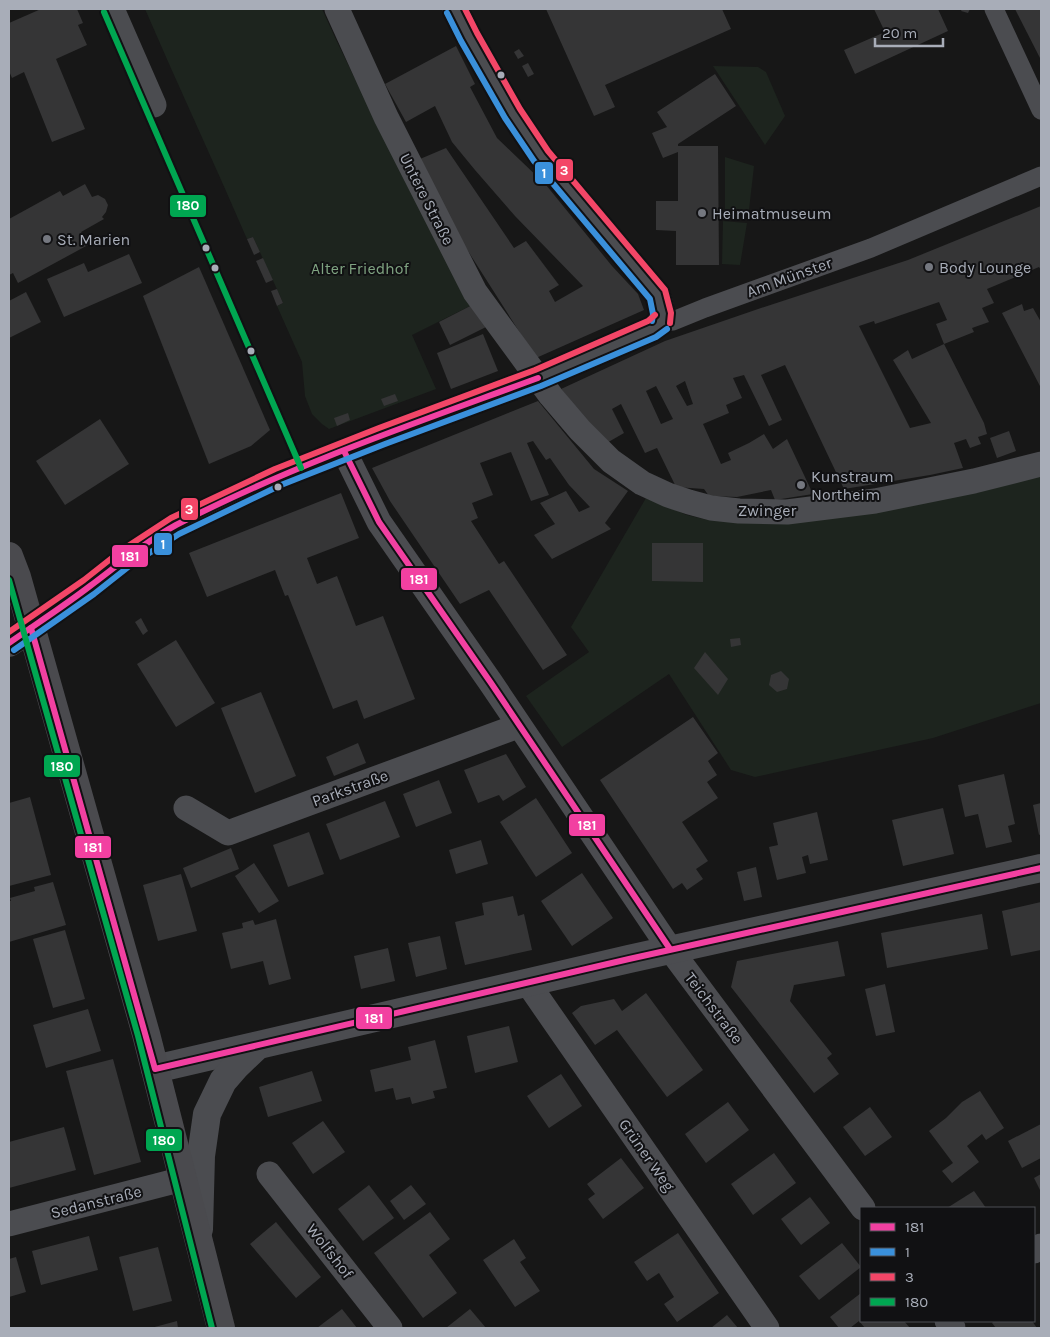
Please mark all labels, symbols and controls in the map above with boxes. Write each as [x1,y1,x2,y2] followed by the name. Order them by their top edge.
[875,15,942,47] scale bar
[882,24,917,42] text: 20 m
[496,70,506,80] unlabelled marker
[396,150,458,248] street label: Untere Straße
[555,158,574,182] line badge: 3
[534,161,554,185] line badge: 1
[560,162,568,179] text: 3
[542,165,547,182] text: 1
[169,194,207,218] line badge: 180
[177,197,200,214] text: 180
[712,204,831,223] place label: Heimatmuseum
[696,207,708,219] marker: Heimatmuseum
[57,230,130,249] place label: St. Marien
[41,233,53,245] marker: St. Marien
[201,243,211,253] unlabelled marker
[744,253,834,301] street label: Am Münster
[939,258,1031,277] place label: Body Lounge
[311,259,410,278] park label: Alter Friedhof
[923,261,935,273] marker: Body Lounge
[210,263,220,273] unlabelled marker
[246,346,256,356] unlabelled marker
[811,467,894,504] place label: Kunstraum Northeim
[795,479,807,491] marker: Kunstraum Northeim
[273,482,283,492] unlabelled marker
[180,497,199,521] line badge: 3
[185,501,193,518] text: 3
[738,501,796,520] street label: Zwinger
[153,532,173,556] line badge: 1
[161,536,166,553] text: 1
[111,544,149,568] line badge: 181
[120,548,140,565] text: 181
[400,567,438,591] line badge: 181
[409,571,429,588] text: 181
[43,754,81,778] line badge: 180
[51,758,74,775] text: 180
[309,765,391,811] street label: Parkstraße
[568,813,606,837] line badge: 181
[577,817,597,834] text: 181
[74,835,112,859] line badge: 181
[83,839,103,856] text: 181
[681,968,747,1048] street label: Teichstraße
[355,1006,393,1030] line badge: 181
[364,1010,384,1027] text: 181
[615,1115,679,1195] street label: Grüner Weg
[145,1128,183,1152] line badge: 180
[153,1132,176,1149] text: 180
[49,1182,143,1222] street label: Sedanstraße
[860,1207,1035,1322] legend
[905,1218,924,1236] text: 181
[303,1220,358,1283] street label: Wolfshof
[905,1243,910,1261] text: 1
[905,1268,914,1286] text: 3
[905,1293,928,1311] text: 180

